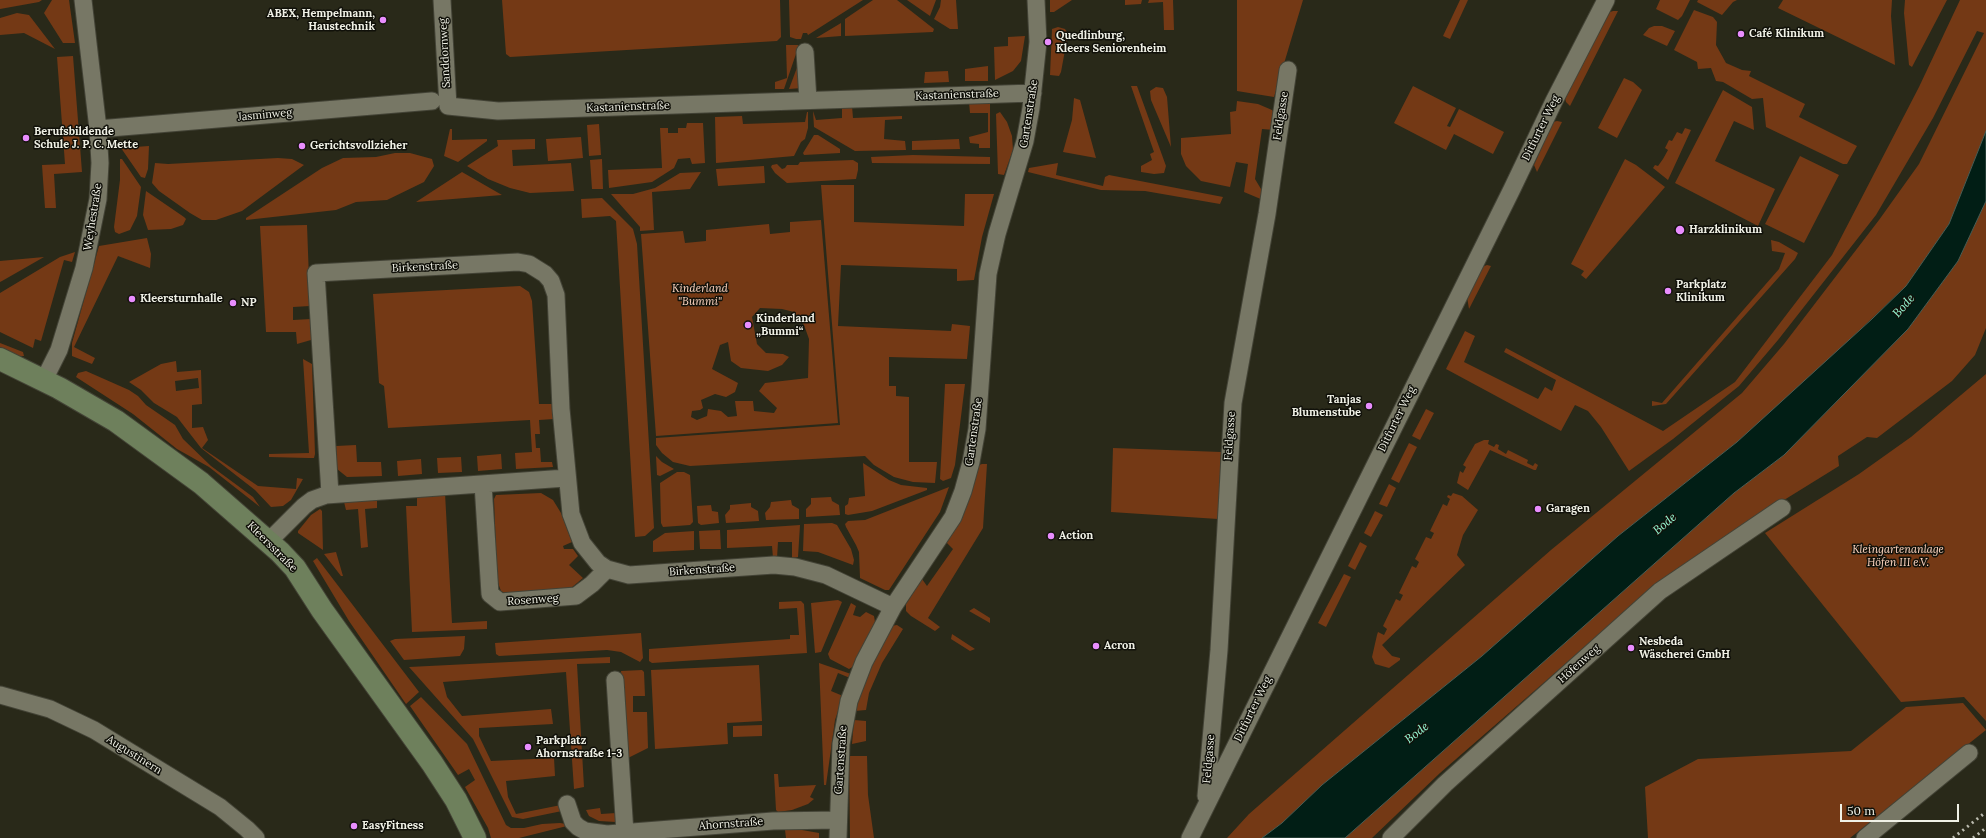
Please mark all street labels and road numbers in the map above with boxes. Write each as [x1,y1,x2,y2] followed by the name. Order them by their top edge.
[437,18,453,88] street label: Sanddornweg
[1017,79,1041,149] street label: Gartenstraße
[915,87,999,103] street label: Kastanienstraße
[1271,91,1291,141] street label: Feldgasse
[1519,93,1563,163] street label: Ditfurter Weg
[586,99,670,115] street label: Kastanienstraße
[237,106,293,124] street label: Jasminweg
[81,182,105,252] street label: Weyhestraße
[392,259,458,275] street label: Birkenstraße
[1375,384,1419,454] street label: Ditfurter Weg
[963,397,985,467] street label: Gartenstraße
[1222,411,1238,461] street label: Feldgasse
[244,519,300,575] street label: Kleersstraße
[669,561,735,579] street label: Birkenstraße
[507,592,559,608] street label: Rosenweg
[1555,642,1603,686] street label: Höfenweg
[1231,674,1275,744] street label: Ditfurter Weg
[832,725,850,795] street label: Gartenstraße
[104,733,164,777] street label: Augustinern
[1200,734,1218,784] street label: Feldgasse
[698,815,764,833] street label: Ahornstraße

